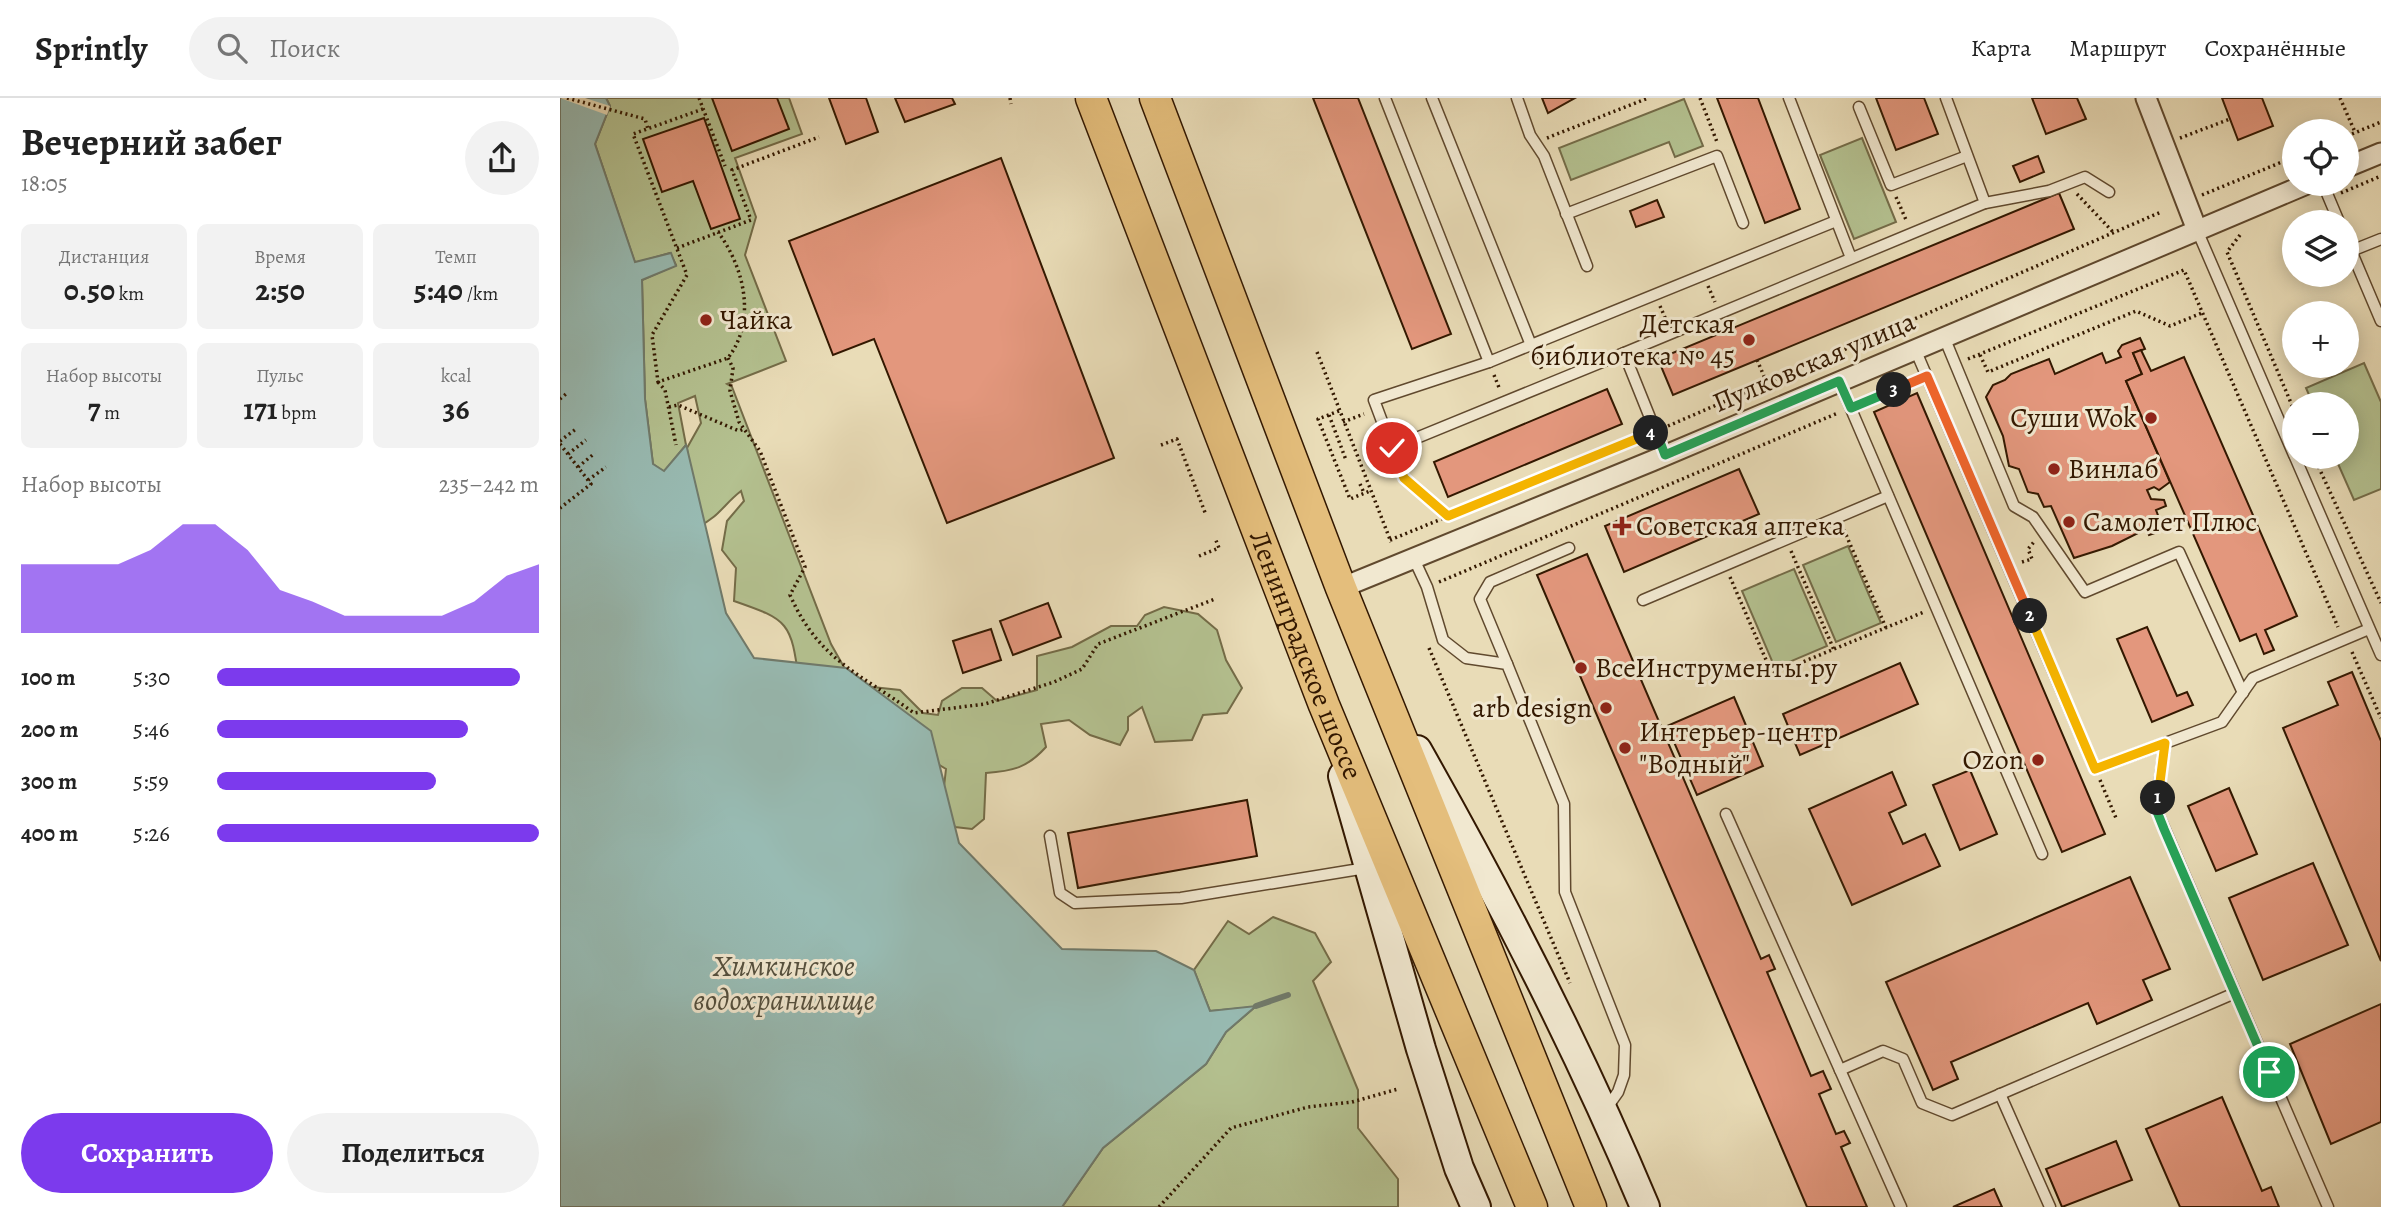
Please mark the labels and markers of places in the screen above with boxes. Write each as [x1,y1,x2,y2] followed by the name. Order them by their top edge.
[720,301,792,339] place label: Чайка
[1530,305,1735,375] place label: Детская библиотека № 45
[698,312,714,328] marker: Чайка
[1741,332,1757,348] marker: Детская библиотека № 45
[1876,372,1912,408] pin: 3
[2010,399,2137,437] place label: Суши Wok
[2143,410,2159,426] marker: Суши Wok
[1634,416,1668,450] pin: 4
[1362,418,1422,478] pin
[2068,450,2159,488] place label: Винлаб
[2046,461,2062,477] marker: Винлаб
[2083,503,2257,541] place label: Самолет Плюс
[1636,507,1845,545] place label: Советская аптека
[2061,514,2077,530] marker: Самолет Плюс
[1614,518,1630,534] marker: Советская аптека
[2012,598,2048,634] pin: 2
[1595,649,1838,687] place label: ВсеИнструменты.ру
[1573,660,1589,676] marker: ВсеИнструменты.ру
[1472,689,1592,727] place label: arb design
[1598,700,1614,716] marker: arb design
[1639,713,1838,783] place label: Интерьер-центр "Водный"
[1617,740,1633,756] marker: Интерьер-центр "Водный"
[1962,741,2024,779] place label: Ozon
[2030,752,2046,768] marker: Ozon
[2140,780,2176,816] pin: 1
[2239,1042,2299,1102] pin

